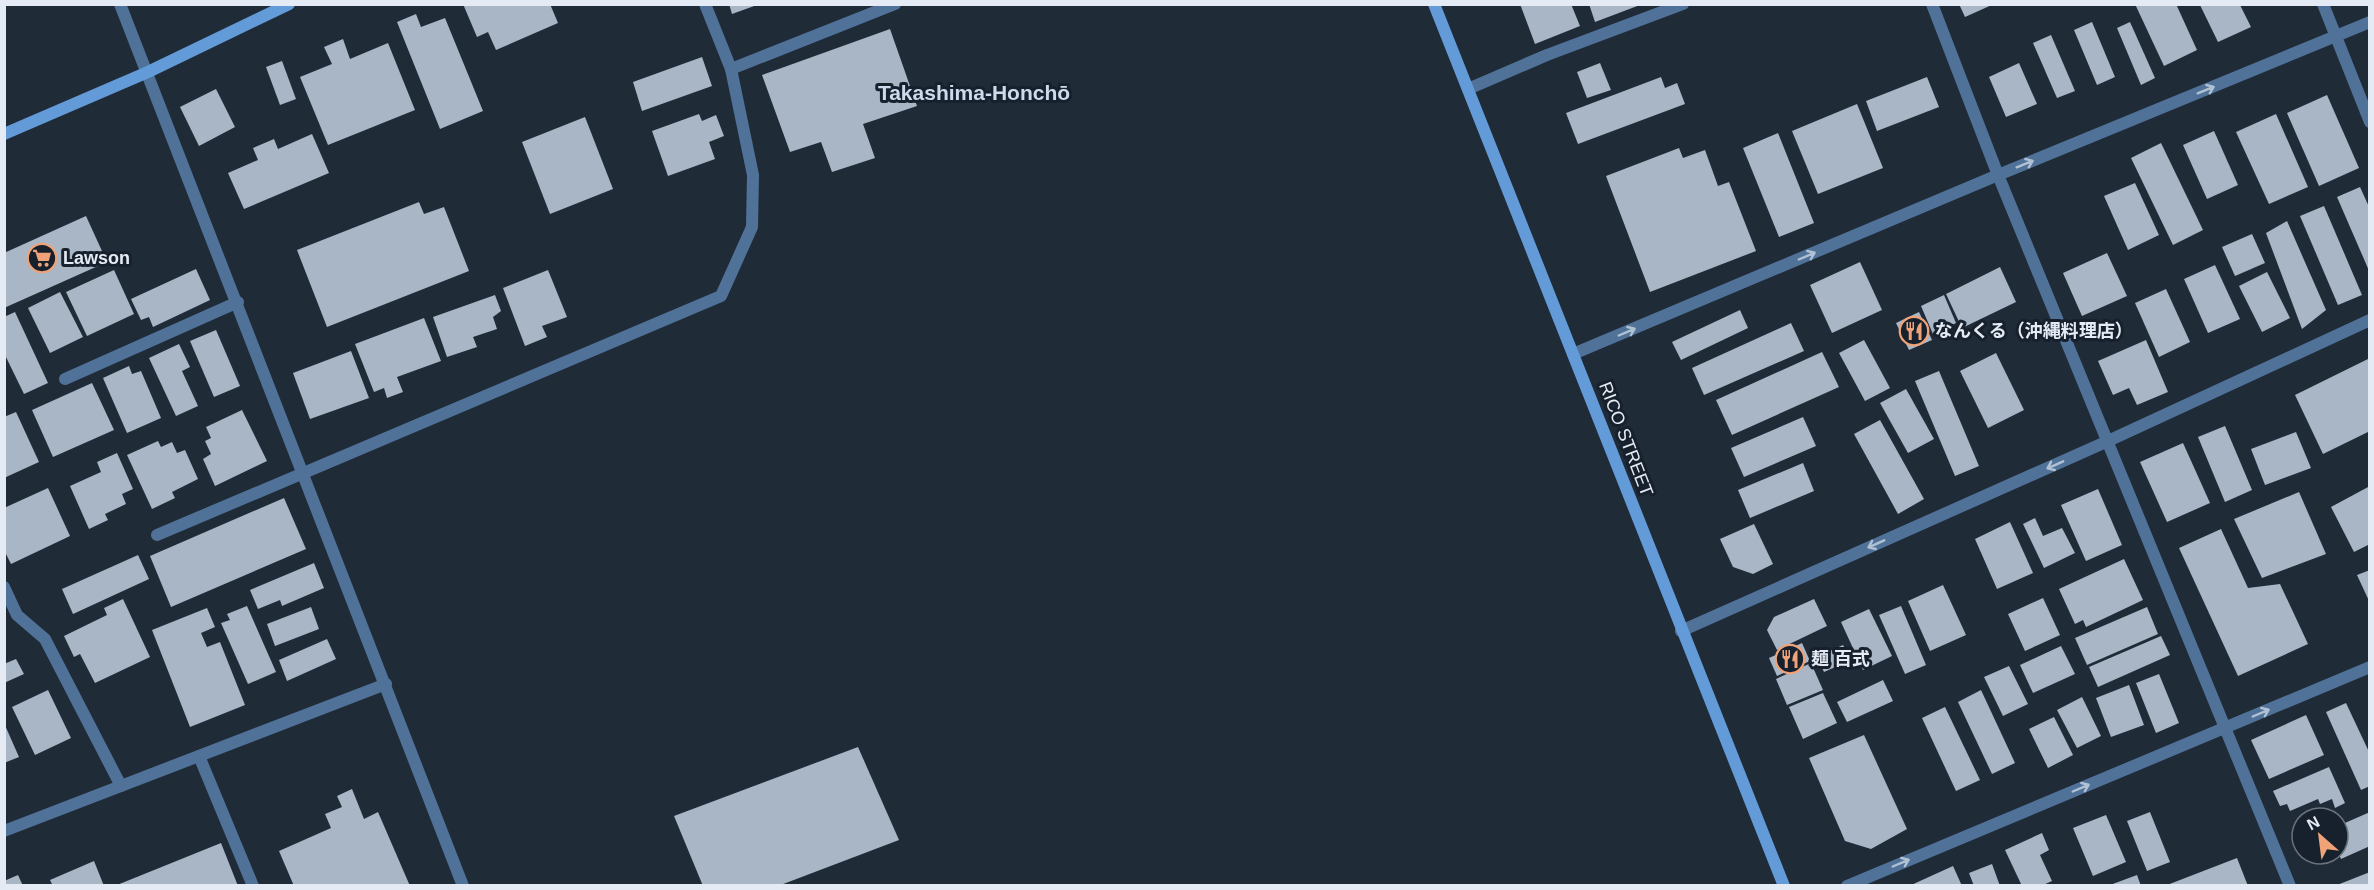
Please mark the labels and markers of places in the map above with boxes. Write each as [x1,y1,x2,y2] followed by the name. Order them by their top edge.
[26,242,58,274] supermarket icon: Lawson
[63,248,130,268] place label: Lawson
[1898,315,1930,347] restaurant icon: なんくる（沖縄料理店）
[1935,321,2133,341] place label: なんくる（沖縄料理店）
[1774,643,1806,675] restaurant icon: 麺 百式
[1811,649,1870,669] place label: 麺 百式

